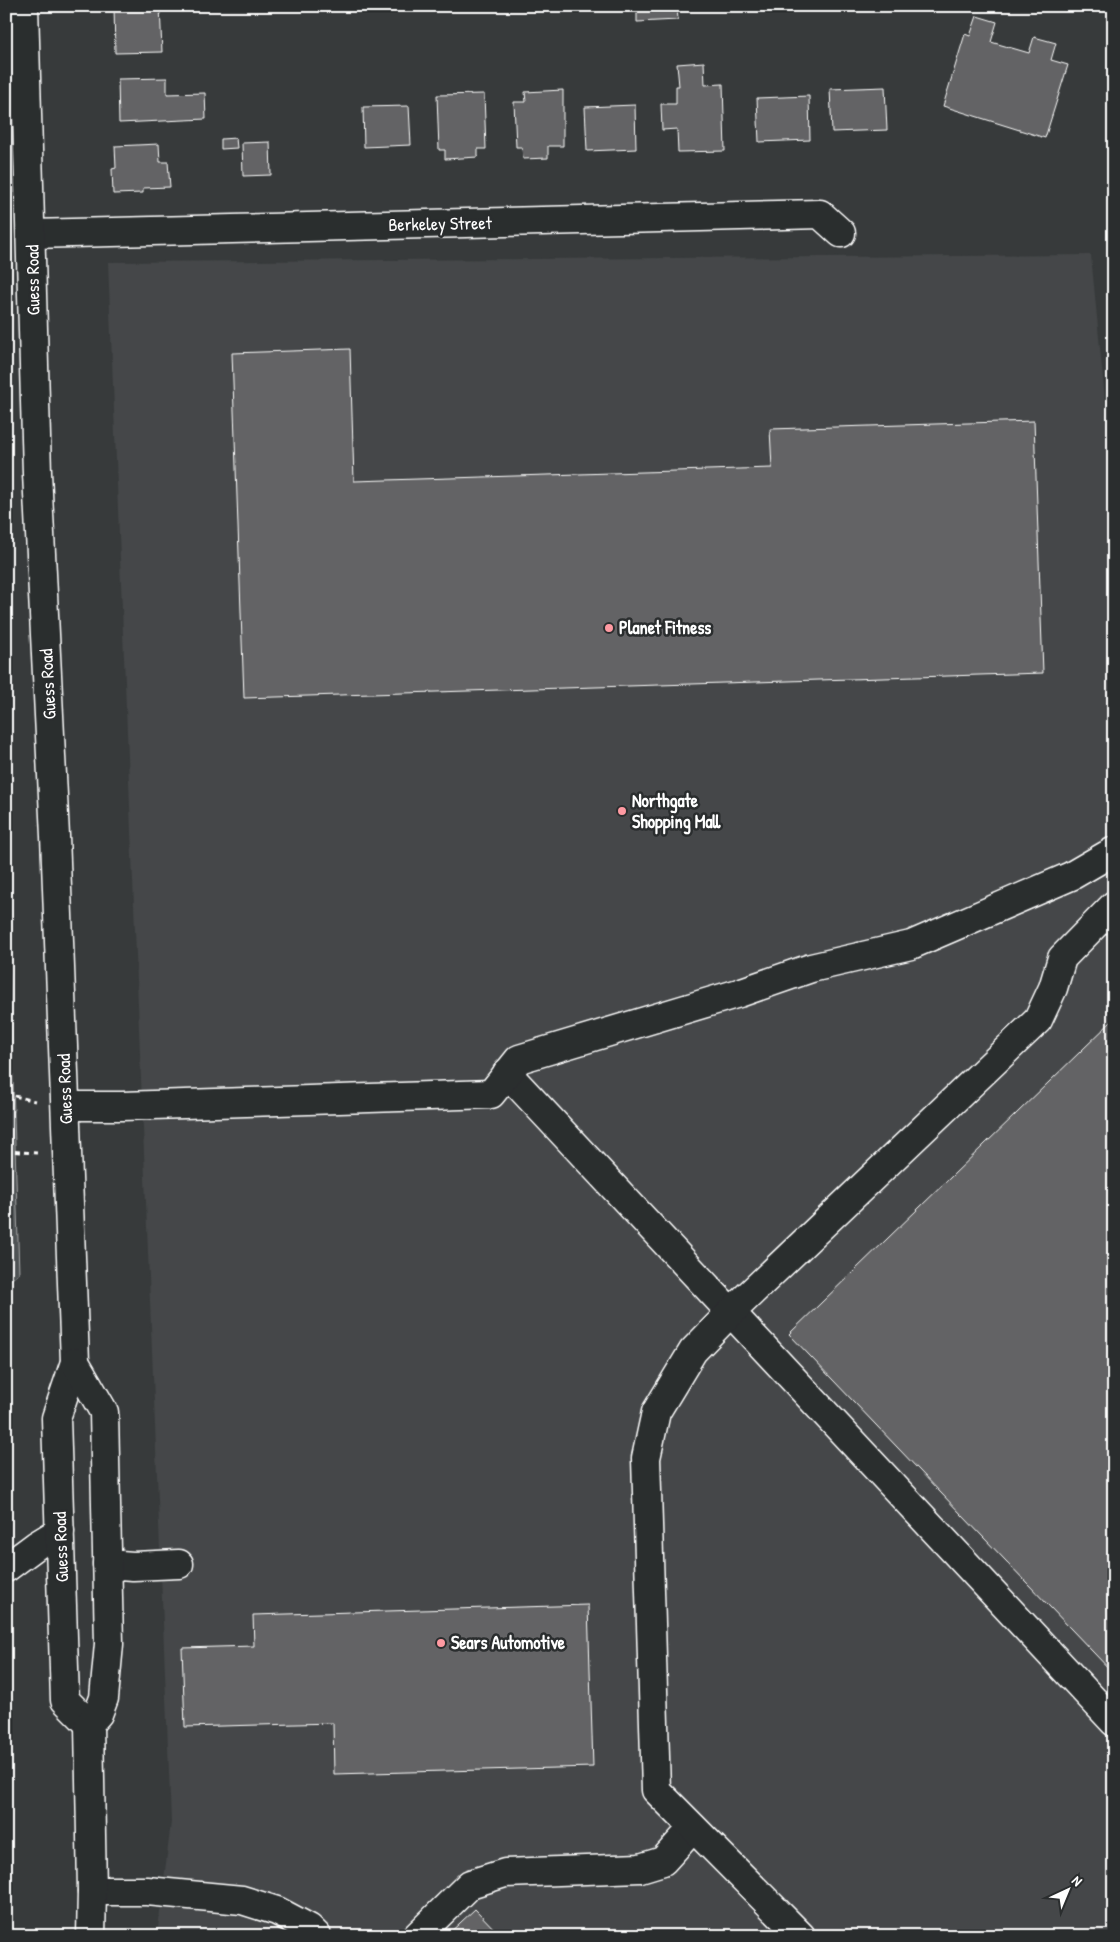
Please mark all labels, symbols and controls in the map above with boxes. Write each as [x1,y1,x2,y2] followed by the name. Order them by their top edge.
[388,210,493,237] street label: Berkeley Street
[19,245,46,315] street label: Guess Road
[619,615,711,640] place label: Planet Fitness
[603,622,615,634] marker: Planet Fitness
[33,648,62,720] street label: Guess Road
[632,788,722,835] place label: Northgate Shopping Mall
[616,805,628,817] marker: Northgate Shopping Mall
[51,1053,78,1125] street label: Guess Road
[47,1511,74,1583] street label: Guess Road
[451,1630,566,1655] place label: Sears Automotive
[435,1637,447,1649] marker: Sears Automotive
[1042,1864,1092,1914] north arrow
[1068,1871,1087,1890] text: N

